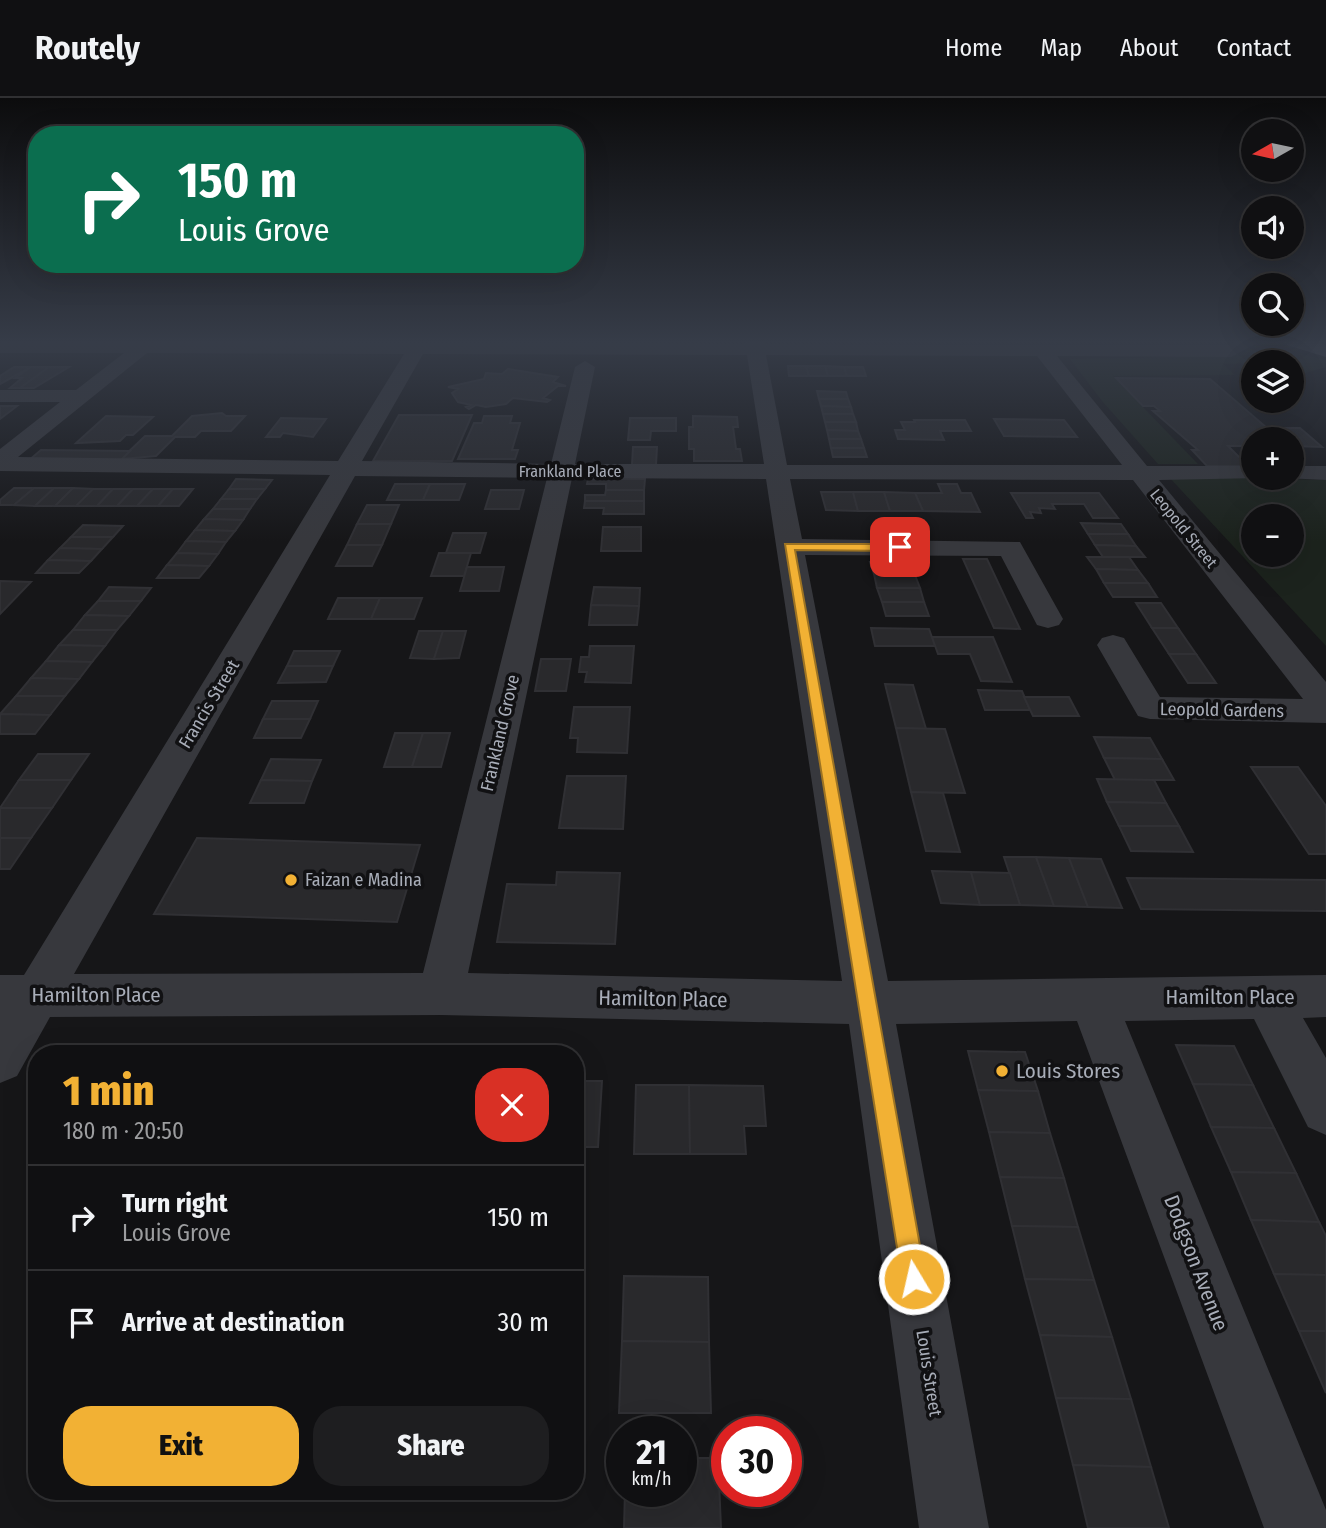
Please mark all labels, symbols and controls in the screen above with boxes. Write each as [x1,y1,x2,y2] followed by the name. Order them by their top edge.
[35,28,140,68] text: Routely
[945,34,1002,62] text: Home
[1040,34,1082,62] text: Map
[1120,34,1178,62] text: About
[1216,34,1291,62] text: Contact
[1241,119,1304,182] north arrow
[1241,119,1304,567] map controls
[178,151,297,210] text: 150 m
[63,154,154,245] icon: right
[1241,196,1304,259] button: sound
[178,211,330,249] text: Louis Grove
[1241,273,1304,336] button: search
[1241,350,1304,413] button: layers
[1241,427,1304,490] button: +
[519,462,621,481] street label: Frankland Place
[1146,485,1222,572] street label: Leopold Street
[1241,504,1304,567] button: −
[870,517,930,577] pin
[881,528,919,566] icon: arrive
[174,656,244,752] street label: Francis Street
[476,673,524,793] street label: Frankland Grove
[1160,698,1285,722] street label: Leopold Gardens
[305,869,422,891] place label: Faizan e Madina
[283,872,299,888] marker: Faizan e Madina
[31,982,161,1008] street label: Hamilton Place
[1165,984,1295,1010] street label: Hamilton Place
[598,985,728,1013] street label: Hamilton Place
[1016,1058,1120,1084] place label: Louis Stores
[994,1063,1010,1079] marker: Louis Stores
[63,1066,154,1116] text: 1 min
[475,1068,549,1142] button: close
[63,1117,184,1145] text: 180 m · 20:50
[122,1188,228,1219] text: Turn right
[1158,1191,1234,1335] street label: Dodgson Avenue
[63,1199,101,1237] icon: right
[487,1202,549,1233] text: 150 m
[122,1219,231,1247] text: Louis Grove
[877,1242,951,1316] position arrow
[63,1304,101,1342] icon: arrive
[122,1307,345,1338] text: Arrive at destination
[498,1307,549,1338] text: 30 m
[911,1328,947,1418] street label: Louis Street
[63,1406,299,1486] button: Exit
[313,1406,549,1486] button: Share
[711,1416,802,1507] speed limit sign: 30
[636,1431,667,1473] text: 21
[631,1468,672,1490] text: km/h

